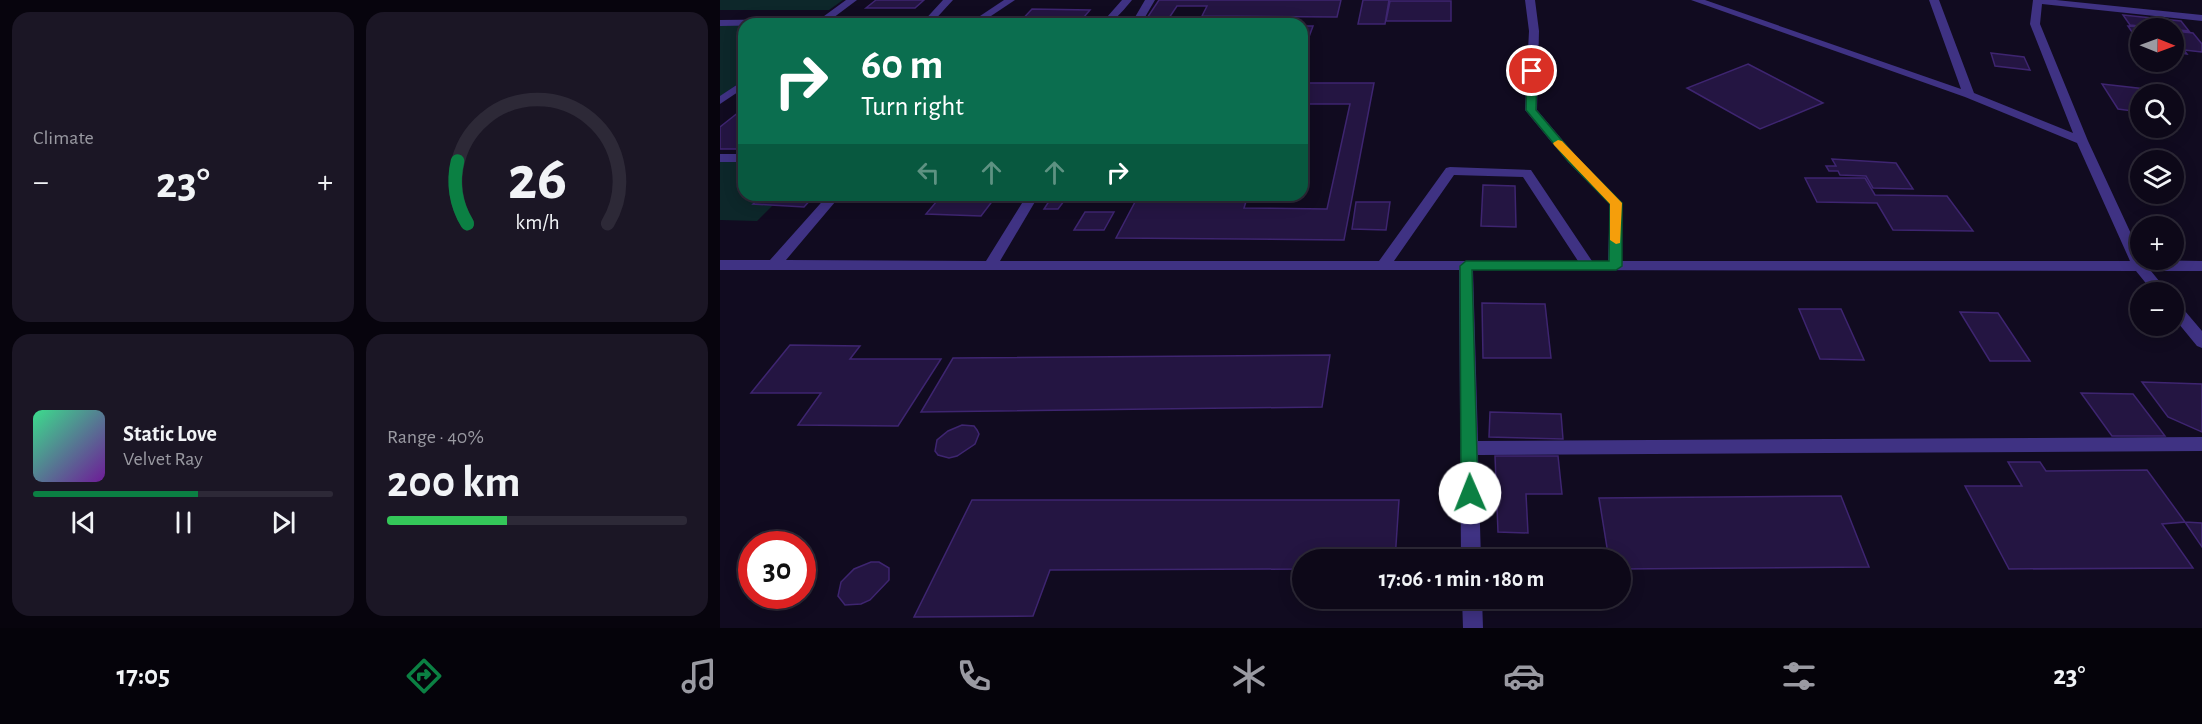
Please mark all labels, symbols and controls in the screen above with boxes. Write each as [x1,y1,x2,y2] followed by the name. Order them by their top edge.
[2130,18,2184,72] north arrow
[2130,18,2184,336] map controls
[762,42,840,120] icon: right
[861,44,943,86] text: 60 m
[1506,45,1557,96] pin
[1515,54,1548,87] icon: arrive
[2130,84,2184,138] button: search
[861,93,964,120] text: Turn right
[33,128,94,148] text: Climate
[507,148,567,210] text: 26
[2130,150,2184,204] button: layers
[912,156,945,189] icon: left
[975,156,1008,189] icon: ahead
[1038,156,1071,189] icon: ahead
[1101,156,1134,189] icon: right
[156,161,210,206] text: 23°
[33,166,49,199] text: −
[317,166,333,199] text: +
[515,212,559,233] text: km/h
[2130,216,2184,270] button: +
[2130,282,2184,336] button: −
[123,423,217,445] text: Static Love
[387,427,484,447] text: Range · 40%
[123,449,203,469] text: Velvet Ray
[387,460,520,505] text: 200 km
[1438,461,1502,525] position arrow
[67,506,100,539] icon: previous
[167,506,200,539] icon: pause
[267,506,300,539] icon: next
[738,531,816,609] speed limit sign: 30
[1379,568,1544,590] text: 17:06 · 1 min · 180 m
[403,655,445,697] icon: directions
[678,655,720,697] icon: music
[953,655,995,697] icon: phone
[1228,655,1270,697] icon: climate
[1503,655,1545,697] icon: car
[1778,655,1820,697] icon: filters
[117,662,170,689] text: 17:05
[2053,662,2085,689] text: 23°

